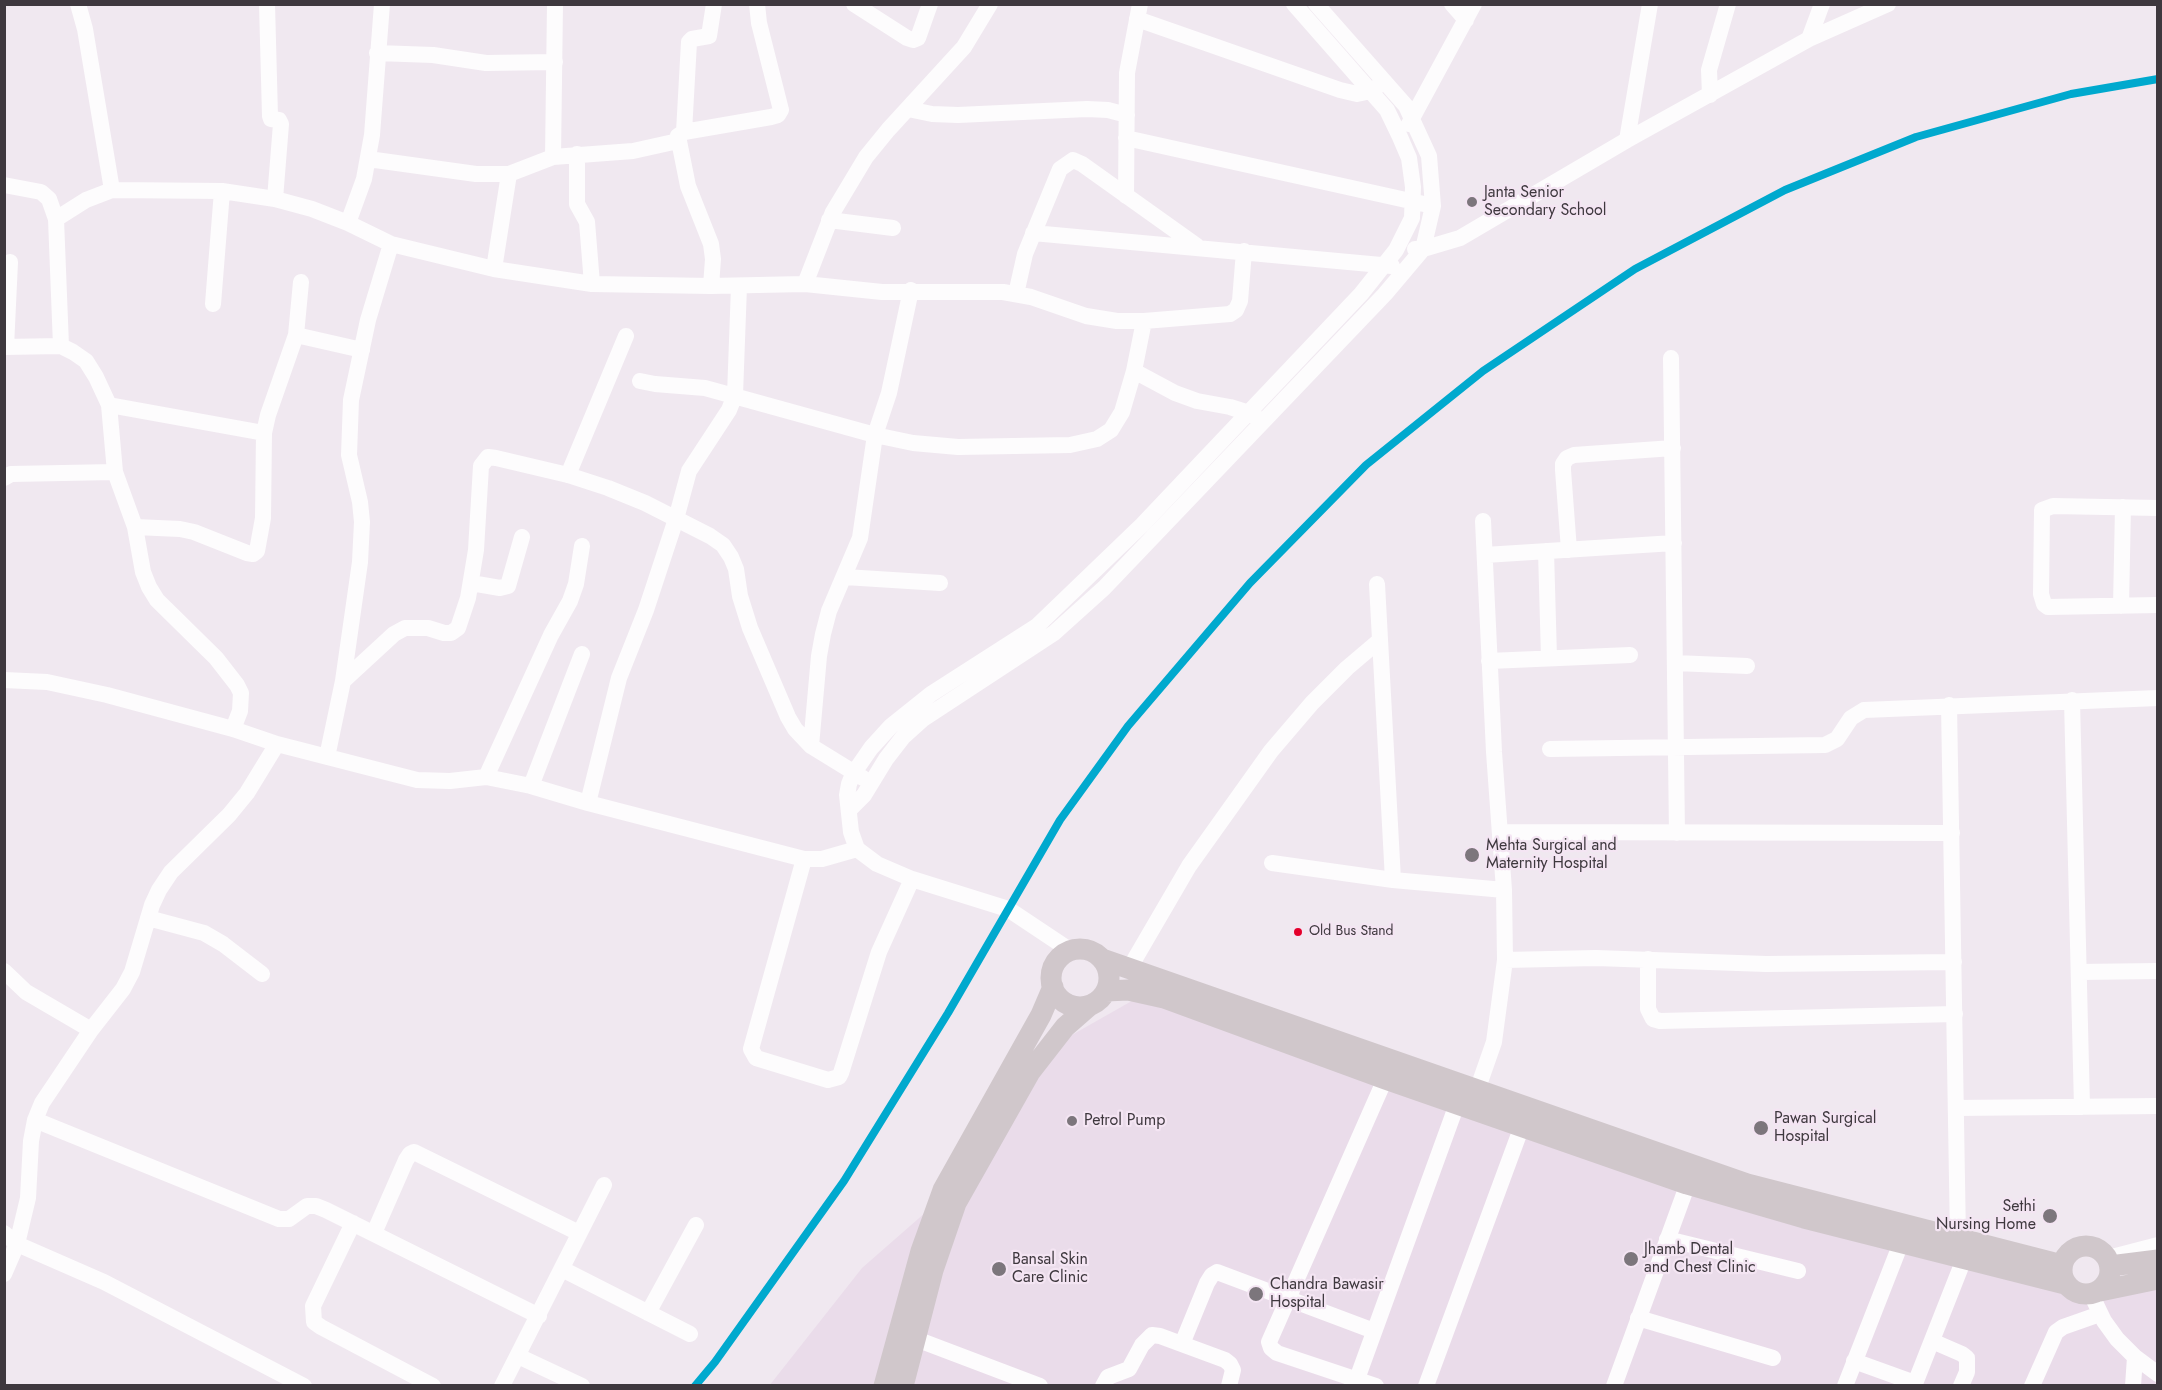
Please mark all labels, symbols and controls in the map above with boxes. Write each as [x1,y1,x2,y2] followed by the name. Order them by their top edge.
[1484,183,1606,221] place label: Janta Senior Secondary School
[1465,195,1479,209] marker: Janta Senior Secondary School
[1486,836,1617,874] place label: Mehta Surgical and Maternity Hospital
[1463,846,1481,864] marker: Mehta Surgical and Maternity Hospital
[1309,924,1394,940] place label: Old Bus Stand
[1292,926,1304,938] marker: Old Bus Stand
[1774,1109,1876,1147] place label: Pawan Surgical Hospital
[1084,1111,1165,1131] place label: Petrol Pump
[1065,1114,1079,1128] marker: Petrol Pump
[1752,1119,1770,1137] marker: Pawan Surgical Hospital
[1936,1197,2036,1235] place label: Sethi Nursing Home
[2041,1207,2059,1225] marker: Sethi Nursing Home
[1644,1240,1756,1278] place label: Jhamb Dental and Chest Clinic
[1012,1250,1088,1288] place label: Bansal Skin Care Clinic
[1622,1250,1640,1268] marker: Jhamb Dental and Chest Clinic
[990,1260,1008,1278] marker: Bansal Skin Care Clinic
[1270,1275,1384,1313] place label: Chandra Bawasir Hospital
[1247,1285,1265,1303] marker: Chandra Bawasir Hospital

